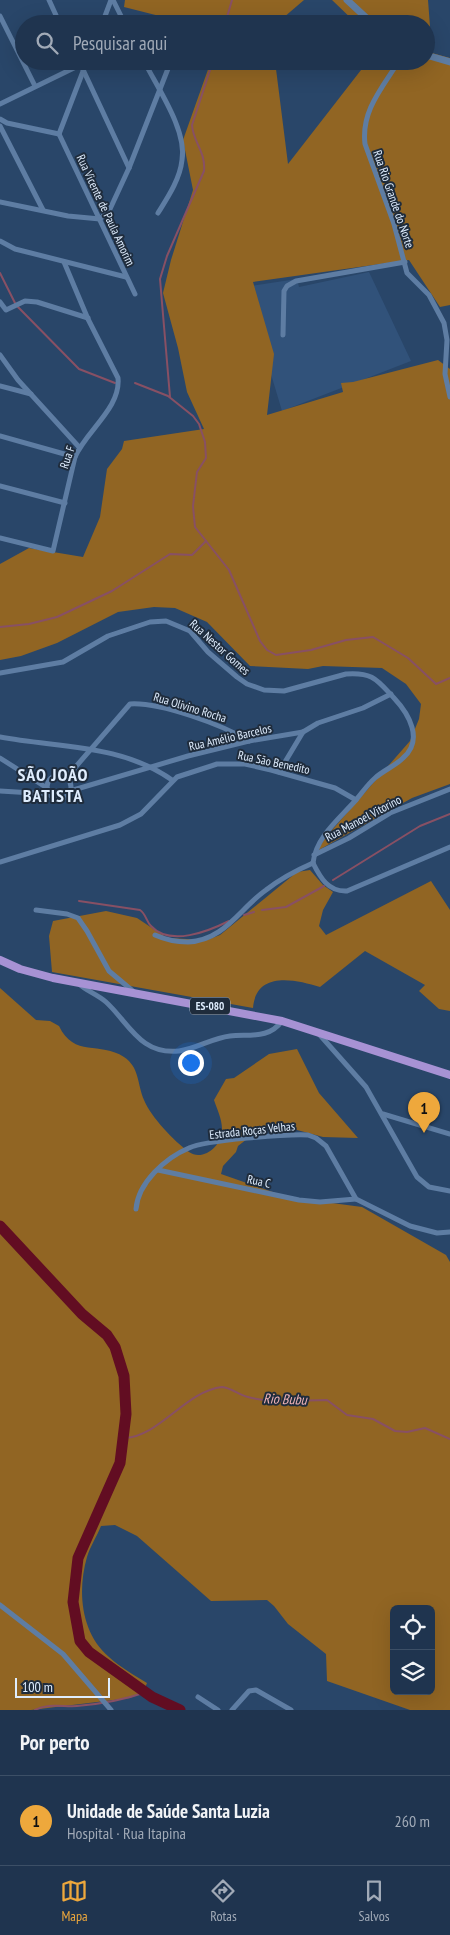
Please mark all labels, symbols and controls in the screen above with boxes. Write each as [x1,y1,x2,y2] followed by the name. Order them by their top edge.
[15,15,435,70] search box
[33,29,61,57] icon: search
[73,31,167,55] text: Pesquisar aqui
[370,148,418,250] street label: Rua Rio Grande do Norte
[74,152,138,268] street label: Rua Vicente de Paula Amorim
[56,444,78,470] street label: Rua F
[187,616,253,678] street label: Rua Nestor Gomes
[152,689,228,725] street label: Rua Olivino Rocha
[187,720,273,754] street label: Rua Amélio Barcelos
[237,747,311,777] street label: Rua São Benedito
[17,763,89,807] district label: SÃO JOÃO BATISTA
[322,792,404,844] street label: Rua Manoel Vitorino
[190,998,230,1014] road number: ES-080
[178,1050,204,1076] your location
[408,1092,440,1133] pin: 1
[209,1118,295,1142] street label: Estrada Roças Velhas
[246,1171,273,1191] street label: Rua C
[263,1389,308,1409] water label: Rio Bubu
[390,1605,435,1695] map controls
[390,1605,435,1650] button: locate
[390,1650,435,1695] button: layers
[15,1675,110,1698] scale bar
[22,1678,53,1696] text: 100 m
[20,1729,90,1756] text: Por perto
[67,1799,270,1823] text: Unidade de Saúde Santa Luzia
[32,1811,40,1831] text: 1
[395,1811,430,1831] text: 260 m
[67,1823,186,1843] text: Hospital · Rua Itapina
[60,1877,88,1925] tab: Mapa
[209,1877,237,1925] tab: Rotas
[358,1877,390,1925] tab: Salvos

